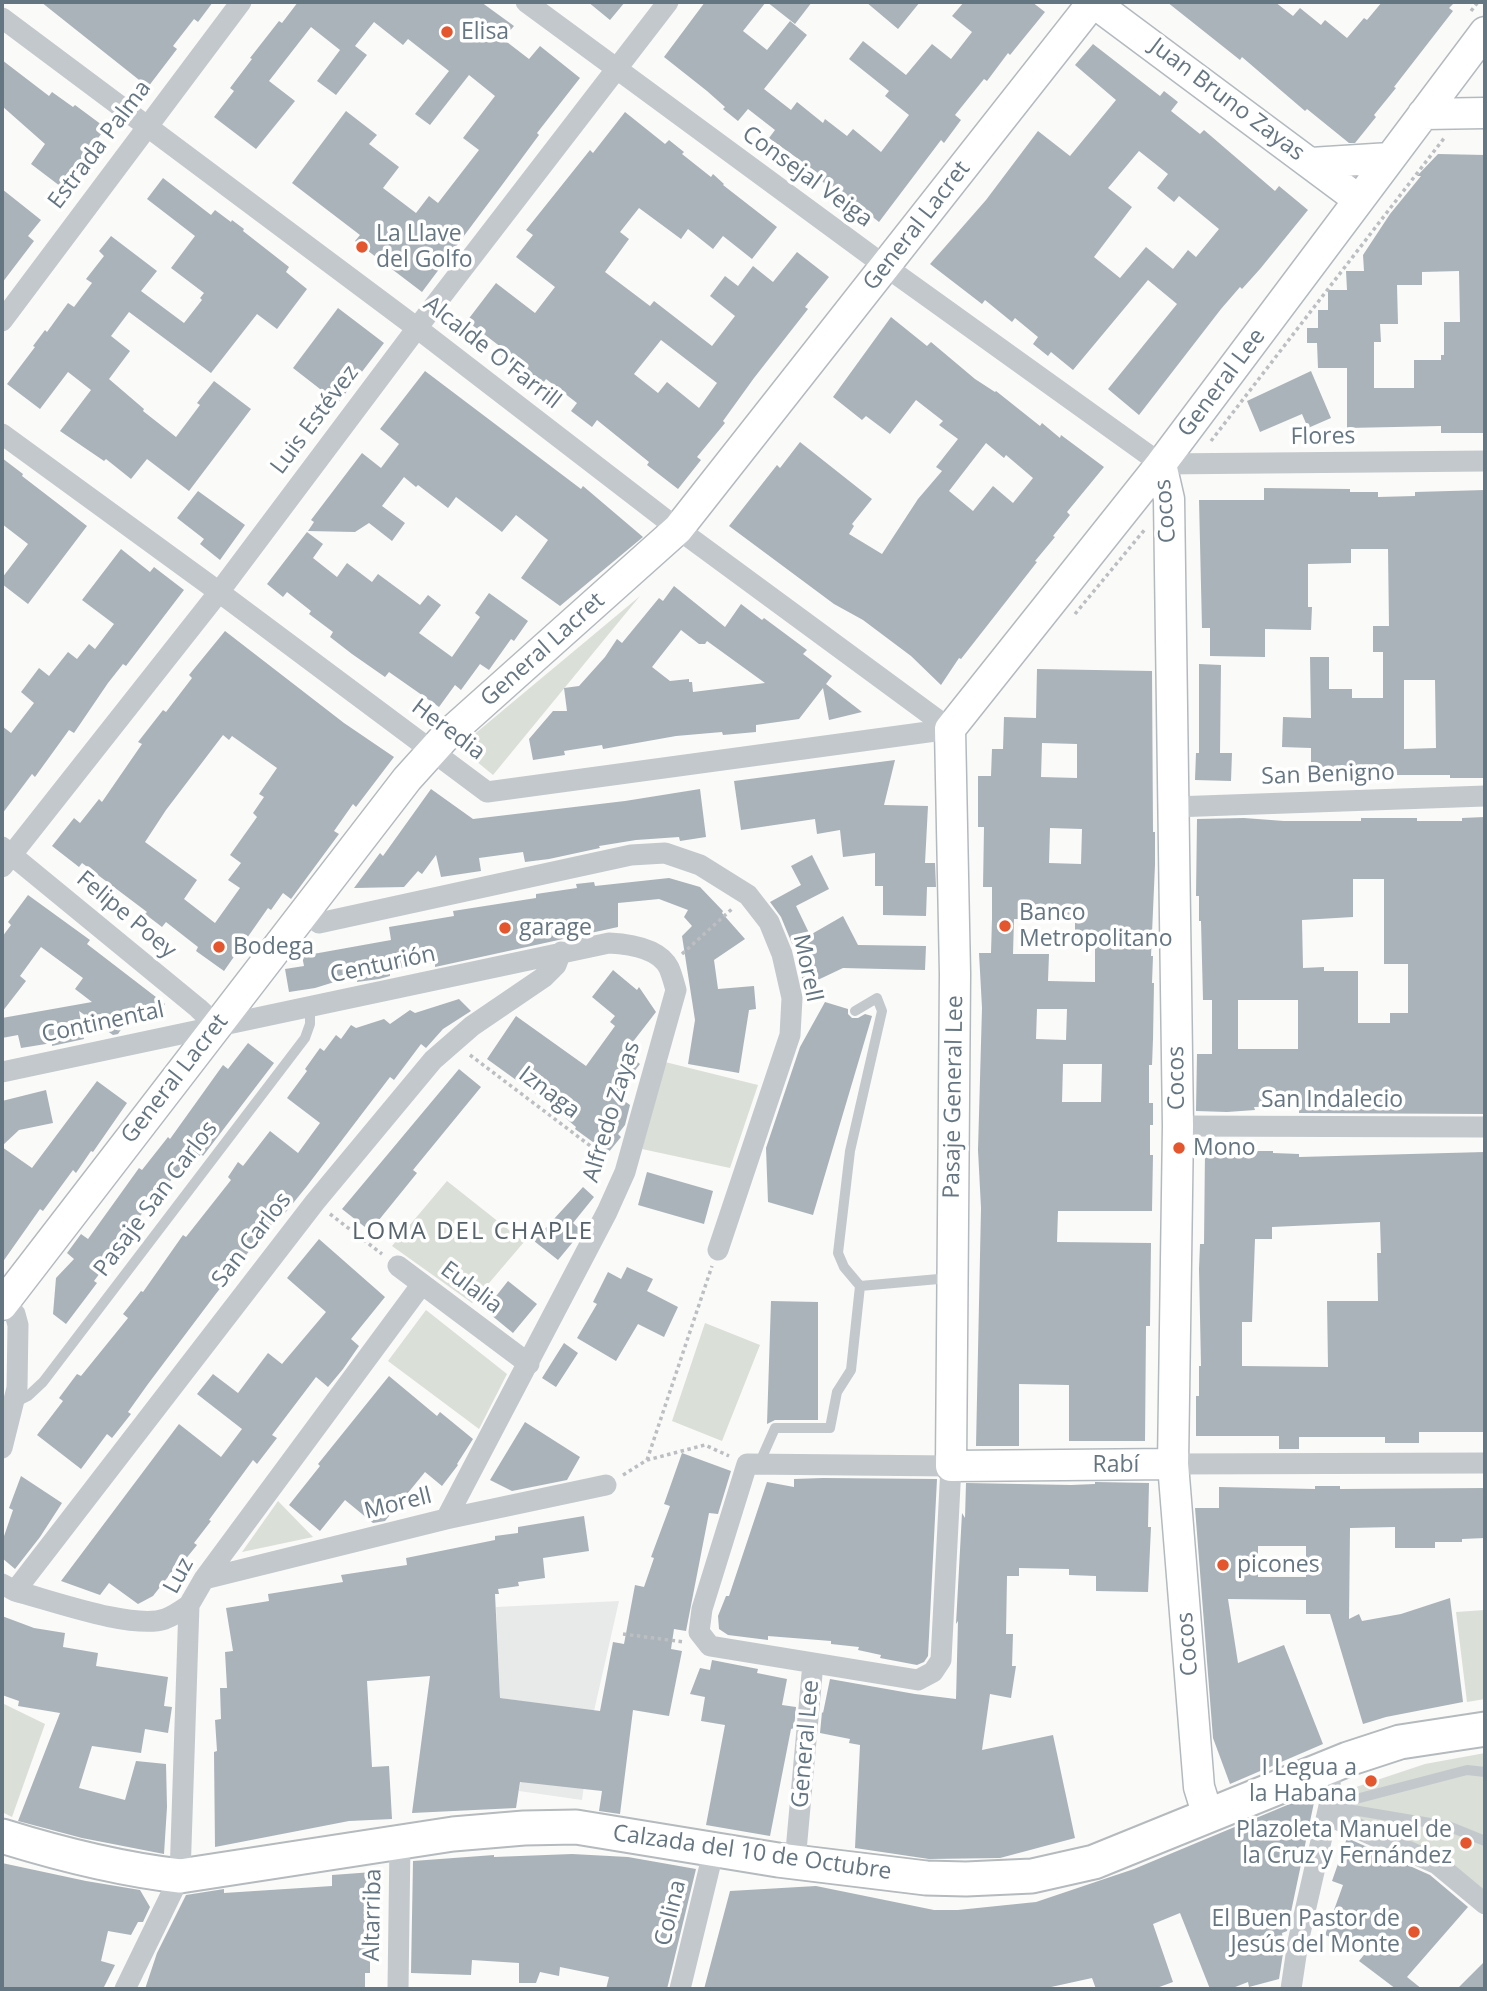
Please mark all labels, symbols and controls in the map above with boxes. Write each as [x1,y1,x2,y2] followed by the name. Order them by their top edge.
[461,18,509,46] place label: Elisa
[439,24,455,40] marker: Elisa
[1144,33,1310,167] street label: Juan Bruno Zayas
[43,75,157,215] street label: Estrada Palma
[736,120,878,234] street label: Consejal Veiga
[858,156,976,296] street label: General Lacret
[376,220,473,274] place label: La Llave del Golfo
[354,239,370,255] marker: La Llave del Golfo
[418,291,566,415] street label: Alcalde O'Farrill
[1172,323,1272,443] street label: General Lee
[265,360,365,480] street label: Luis Estévez
[1290,423,1356,451] street label: Flores
[1149,478,1183,544] street label: Cocos
[475,587,611,713] street label: General Lacret
[406,693,490,767] street label: Heredia
[1261,759,1395,791] street label: San Benigno
[71,865,181,965] street label: Felipe Poey
[1019,899,1172,953] place label: Banco Metropolitano
[519,914,592,942] place label: garage
[997,918,1013,934] marker: Banco Metropolitano
[497,920,513,936] marker: garage
[786,932,828,1004] street label: Morell
[233,933,314,961] place label: Bodega
[211,939,227,955] marker: Bodega
[328,940,438,990] street label: Centurión
[938,995,970,1199] street label: Pasaje General Lee
[39,997,167,1049] street label: Continental
[116,1009,234,1149] street label: General Lacret
[578,1038,646,1186] street label: Alfredo Zayas
[1163,1046,1191,1110] street label: Cocos
[513,1061,585,1125] street label: Iznaga
[1261,1086,1403,1114] street label: San Indalecio
[88,1116,224,1282] street label: Pasaje San Carlos
[1193,1134,1255,1162] place label: Mono
[1171,1140,1187,1156] marker: Mono
[206,1187,298,1293] street label: San Carlos
[354,1218,592,1246] district label: LOMA DEL CHAPLE
[435,1256,507,1320] street label: Eulalia
[1093,1451,1139,1479] street label: Rabí
[361,1482,435,1526] street label: Morell
[1237,1551,1320,1579] place label: picones
[158,1553,200,1599] street label: Luz
[1215,1557,1231,1573] marker: picones
[1171,1611,1205,1677] street label: Cocos
[787,1679,825,1809] street label: General Lee
[1249,1754,1357,1808] place label: I Legua a la Habana
[1363,1773,1379,1789] marker: I Legua a la Habana
[1236,1816,1452,1870] place label: Plazoleta Manuel de la Cruz y Fernández
[611,1820,893,1886] street label: Calzada del 10 de Octubre
[1458,1835,1474,1851] marker: Plazoleta Manuel de la Cruz y Fernández
[358,1868,388,1962] street label: Altarriba
[650,1877,692,1949] street label: Colina
[1212,1905,1400,1959] place label: El Buen Pastor de Jesús del Monte
[1406,1924,1422,1940] marker: El Buen Pastor de Jesús del Monte

